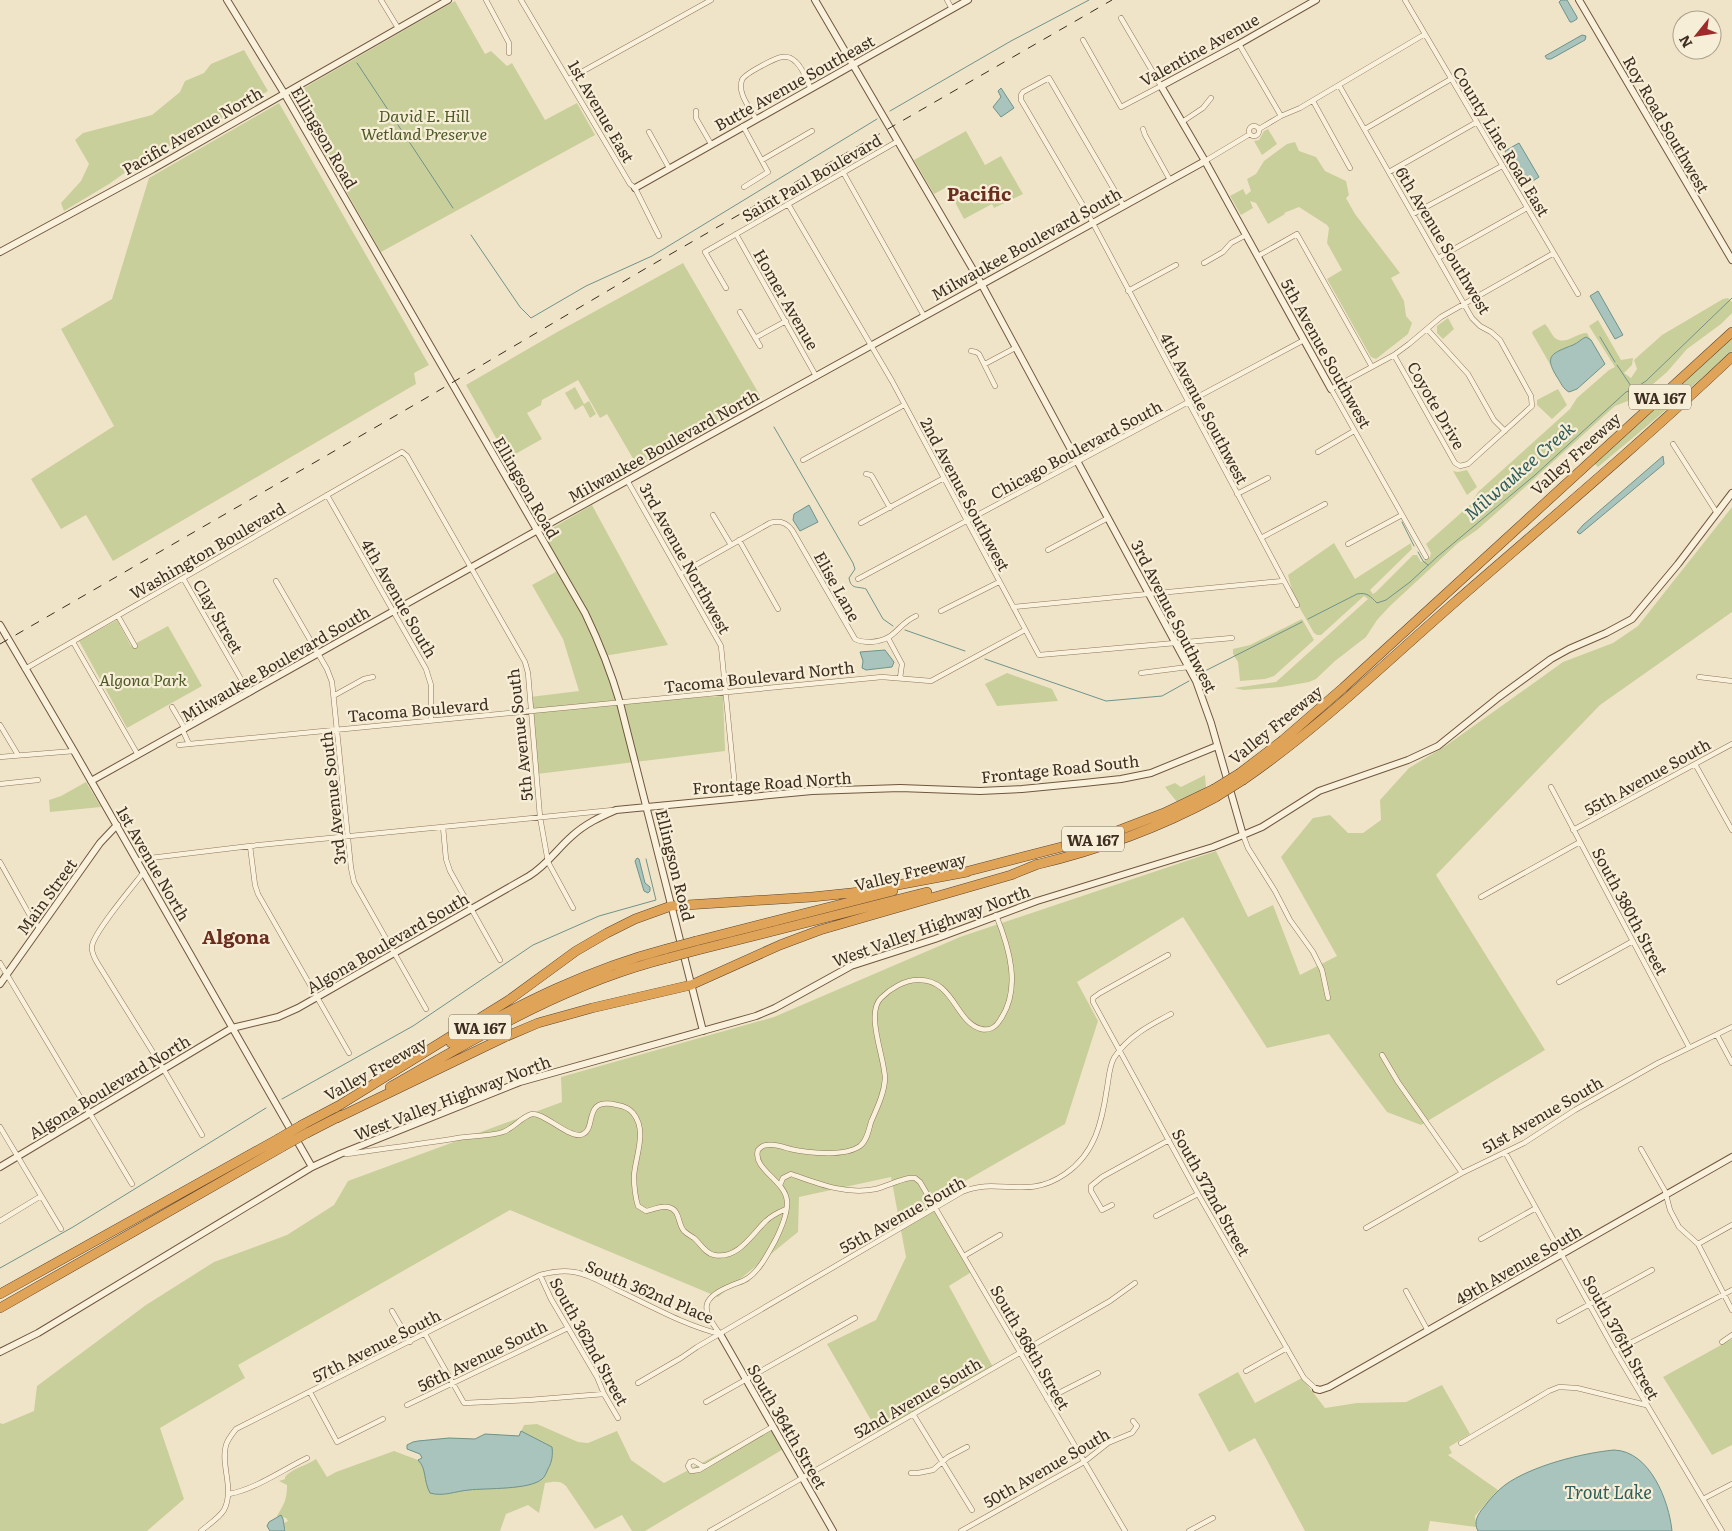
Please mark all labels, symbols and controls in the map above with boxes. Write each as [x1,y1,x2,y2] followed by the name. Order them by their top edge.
[1135,6,1263,92] street label: Valentine Avenue
[1672,10,1722,60] north arrow
[710,28,879,136] street label: Butte Avenue Southeast
[1673,32,1696,52] text: N
[1618,51,1716,197] street label: Roy Road Southwest
[563,55,641,167] street label: 1st Avenue East
[1448,61,1557,221] street label: County Line Road East
[117,80,267,180] street label: Pacific Avenue North
[286,81,364,193] street label: Ellingson Road
[361,103,487,145] park label: David E. Hill Wetland Preserve
[737,127,886,227] street label: Saint Paul Boulevard
[1390,162,1498,319] street label: 6th Avenue Southwest
[947,179,1011,207] district label: Pacific
[926,180,1126,306] street label: Milwaukee Boulevard South
[748,244,826,354] street label: Homer Avenue
[1276,274,1378,433] street label: 5th Avenue Southwest
[1155,328,1255,489] street label: 4th Avenue Southwest
[1402,356,1472,454] street label: Coyote Drive
[563,382,763,508] street label: Milwaukee Boulevard North
[1629,384,1691,410] road number: WA 167
[986,393,1167,505] street label: Chicago Boulevard South
[1524,405,1626,500] street label: Valley Freeway
[915,413,1017,576] street label: 2nd Avenue Southwest
[1458,414,1580,526] water label: Milwaukee Creek
[488,431,566,543] street label: Ellingson Road
[634,478,738,638] street label: 3rd Avenue Northwest
[125,496,289,604] street label: Washington Boulevard
[356,534,444,662] street label: 4th Avenue South
[1126,535,1224,697] street label: 3rd Avenue Southwest
[809,547,867,625] street label: Elise Lane
[188,574,250,658] street label: Clay Street
[176,599,374,727] street label: Milwaukee Boulevard South
[663,654,856,698] street label: Tacoma Boulevard North
[99,667,187,691] park label: Algona Park
[500,667,538,803] street label: 5th Avenue South
[1223,678,1328,769] street label: Valley Freeway
[346,691,490,727] street label: Tacoma Boulevard
[313,730,351,866] street label: 3rd Avenue South
[1579,731,1715,821] street label: 55th Avenue South
[980,748,1141,788] street label: Frontage Road South
[691,764,853,800] street label: Frontage Road North
[111,801,197,925] street label: 1st Avenue North
[651,807,702,924] street label: Ellingson Road
[1062,826,1124,852] road number: WA 167
[1587,843,1675,980] street label: South 380th Street
[852,845,969,896] street label: Valley Freeway
[10,852,82,939] street label: Main Street
[829,878,1034,972] street label: West Valley Highway North
[301,885,473,998] street label: Algona Boulevard South
[202,922,270,950] district label: Algona
[449,1014,511,1040] road number: WA 167
[23,1028,195,1144] street label: Algona Boulevard North
[319,1029,431,1106] street label: Valley Freeway
[350,1048,554,1146] street label: West Valley Highway North
[1477,1069,1607,1158] street label: 51st Avenue South
[1167,1124,1257,1261] street label: South 372nd Street
[834,1169,970,1259] street label: 55th Avenue South
[1450,1218,1586,1310] street label: 49th Avenue South
[582,1253,718,1329] street label: South 362nd Place
[1578,1270,1667,1404] street label: South 376th Street
[545,1272,636,1410] street label: South 362nd Street
[985,1280,1077,1414] street label: South 368th Street
[308,1302,445,1388] street label: 57th Avenue South
[413,1313,551,1397] street label: 56th Avenue South
[848,1350,986,1444] street label: 52nd Avenue South
[742,1359,834,1493] street label: South 364th Street
[978,1421,1114,1513] street label: 50th Avenue South
[1564,1478,1652,1505] water label: Trout Lake

